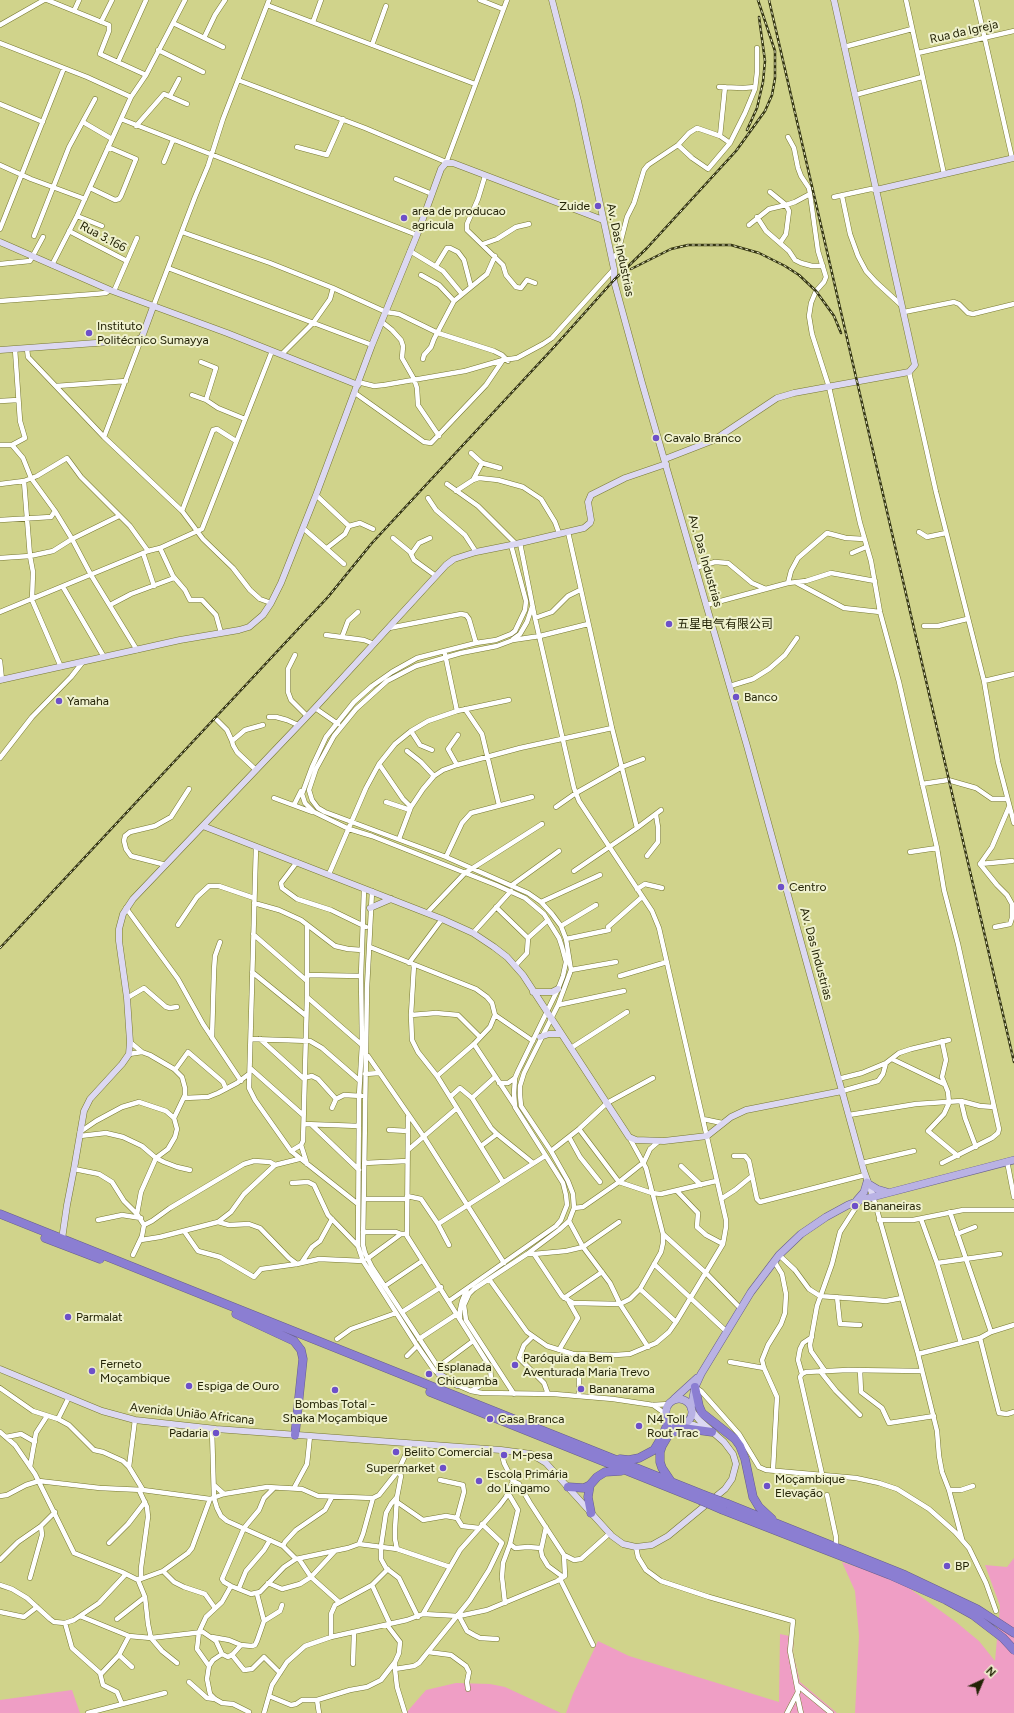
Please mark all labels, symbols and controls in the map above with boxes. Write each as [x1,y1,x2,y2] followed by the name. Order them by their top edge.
[928,17,1000,47] street label: Rua da Igreja
[559,199,590,213] place label: Zuide
[593,201,603,211] marker: Zuide
[603,202,637,298] street label: Av. Das Industrias
[412,204,506,232] place label: area de producao agricula
[399,213,409,223] marker: area de producao agricula
[77,219,129,255] street label: Rua 3.166
[97,319,209,347] place label: Instituto Politécnico Sumayya
[84,328,94,338] marker: Instituto Politécnico Sumayya
[664,431,741,445] place label: Cavalo Branco
[651,433,661,443] marker: Cavalo Branco
[685,513,725,609] street label: Av. Das Industrias
[677,617,773,631] place label: 五星电气有限公司
[664,619,674,629] marker: 五星电气有限公司
[744,690,778,704] place label: Banco
[731,692,741,702] marker: Banco
[67,694,109,708] place label: Yamaha
[54,696,64,706] marker: Yamaha
[789,880,826,894] place label: Centro
[776,882,786,892] marker: Centro
[797,906,835,1002] street label: Av. Das Industrias
[863,1199,921,1213] place label: Bananeiras
[850,1201,860,1211] marker: Bananeiras
[76,1310,123,1324] place label: Parmalat
[63,1312,73,1322] marker: Parmalat
[523,1351,650,1379] place label: Paróquia da Bem Aventurada Maria Trevo
[100,1357,170,1385] place label: Ferneto Moçambique
[437,1360,498,1388] place label: Esplanada Chicuamba
[510,1360,520,1370] marker: Paróquia da Bem Aventurada Maria Trevo
[87,1366,97,1376] marker: Ferneto Moçambique
[424,1369,434,1379] marker: Esplanada Chicuamba
[197,1379,279,1393] place label: Espiga de Ouro
[184,1381,194,1391] marker: Espiga de Ouro
[589,1382,655,1396] place label: Bananarama
[576,1384,586,1394] marker: Bananarama
[330,1385,340,1395] marker: Bombas Total - Shaka Moçambique
[283,1397,387,1425] place label: Bombas Total - Shaka Moçambique
[129,1400,255,1428] street label: Avenida União Africana
[498,1412,564,1426] place label: Casa Branca
[647,1412,698,1440] place label: N4 Toll Rout Trac
[485,1414,495,1424] marker: Casa Branca
[634,1421,644,1431] marker: N4 Toll Rout Trac
[169,1426,208,1440] place label: Padaria
[211,1428,221,1438] marker: Padaria
[404,1445,492,1459] place label: Belito Comercial
[391,1447,401,1457] marker: Belito Comercial
[512,1448,553,1462] place label: M-pesa
[499,1450,509,1460] marker: M-pesa
[366,1461,435,1475] place label: Supermarket
[438,1463,448,1473] marker: Supermarket
[487,1467,568,1495] place label: Escola Primária do Lingamo
[775,1472,845,1500] place label: Moçambique Elevação
[474,1476,484,1486] marker: Escola Primária do Lingamo
[762,1481,772,1491] marker: Moçambique Elevação
[955,1559,969,1573] place label: BP
[942,1561,952,1571] marker: BP
[962,1661,1002,1701] north arrow
[983,1664,998,1680] text: N

